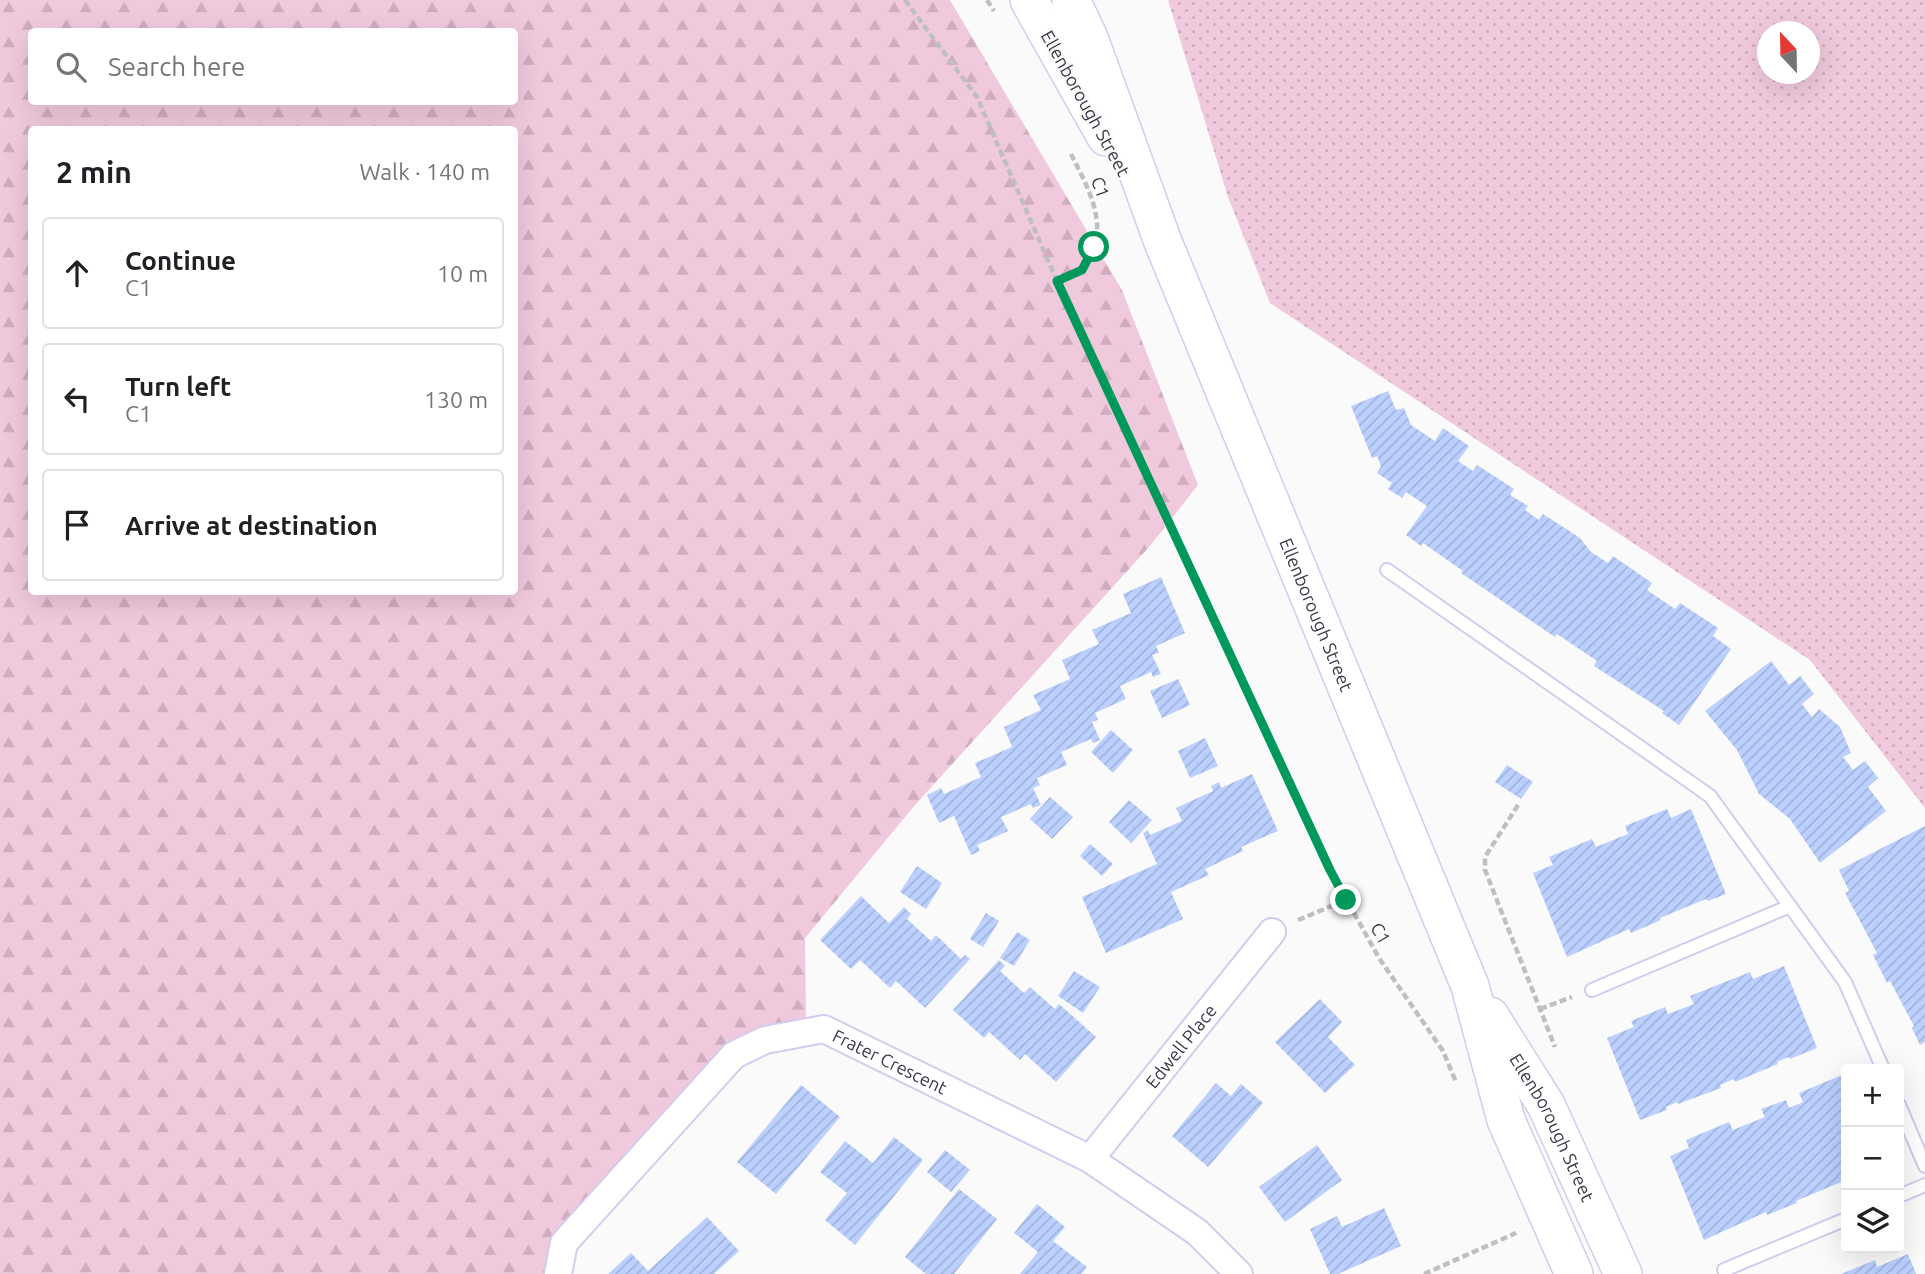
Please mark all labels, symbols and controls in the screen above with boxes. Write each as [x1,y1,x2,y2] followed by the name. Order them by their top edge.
[1757,21,1820,84] north arrow
[1038,27,1134,179] street label: Ellenborough Street
[28,28,518,105] search box
[52,48,90,86] icon: search
[108,52,245,81] text: Search here
[56,155,132,189] text: 2 min
[359,159,490,184] text: Walk · 140 m
[1088,174,1114,200] street label: C1
[1078,231,1109,262] route start
[125,246,236,275] text: Continue
[58,254,96,292] icon: ahead
[437,261,488,286] text: 10 m
[125,275,152,300] text: C1
[125,372,231,401] text: Turn left
[58,380,96,418] icon: left
[424,387,488,412] text: 130 m
[125,401,152,426] text: C1
[58,506,96,544] icon: arrive
[125,511,378,540] text: Arrive at destination
[1276,535,1357,694] street label: Ellenborough Street
[1330,884,1361,915] route end
[1367,919,1395,947] street label: C1
[1141,1000,1220,1092] street label: Edwell Place
[830,1025,950,1098] street label: Frater Crescent
[1506,1050,1598,1204] street label: Ellenborough Street
[1841,1064,1904,1253] map controls
[1841,1064,1904,1127] button: +
[1841,1127,1904,1190] button: −
[1841,1190,1904,1253] button: layers

